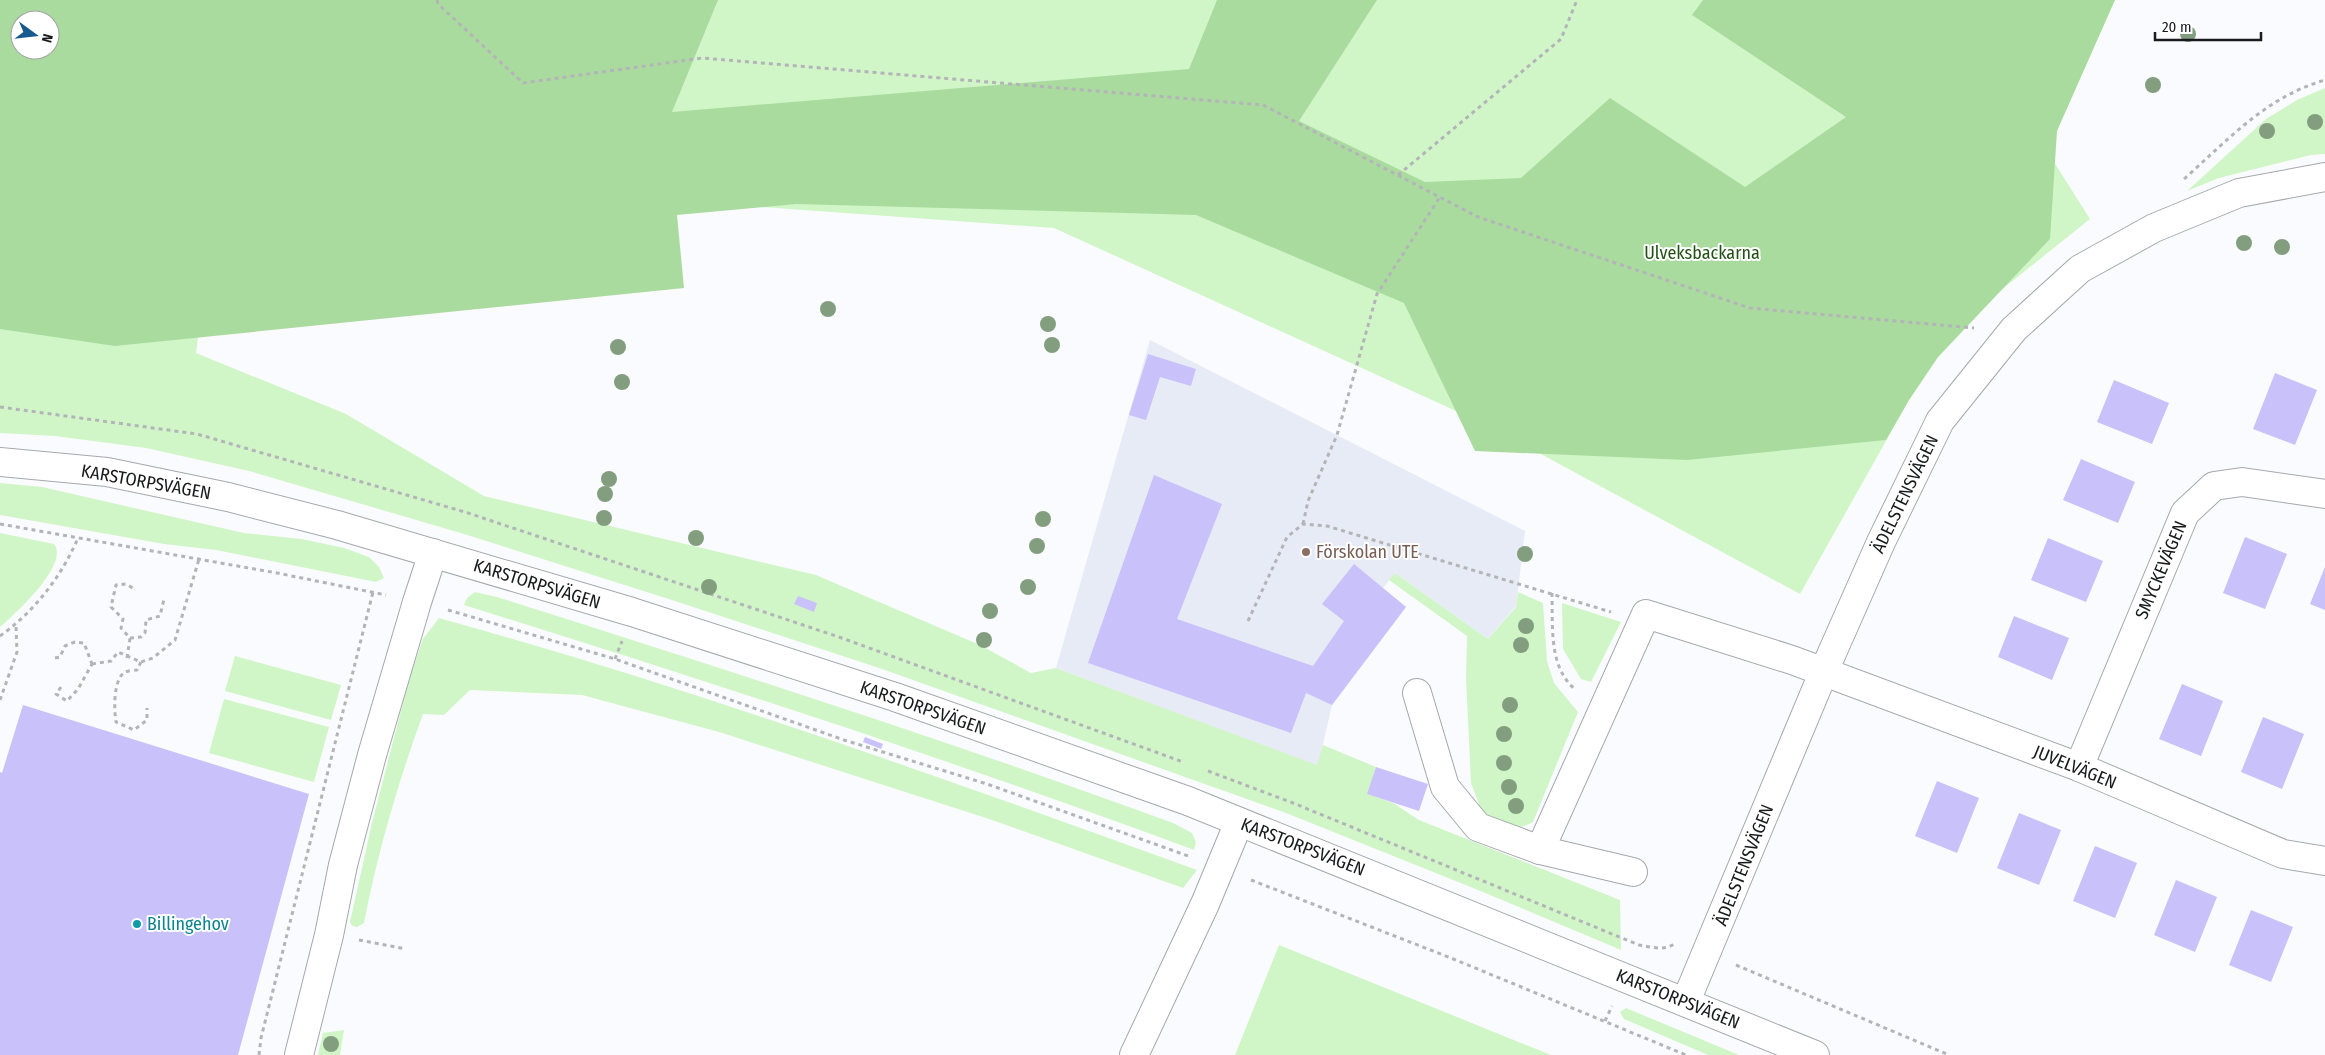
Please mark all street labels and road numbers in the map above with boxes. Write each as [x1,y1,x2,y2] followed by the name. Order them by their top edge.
[1867,431,1943,557] street label: ÄDELSTENSVÄGEN
[79,460,213,504] street label: KARSTORPSVÄGEN
[2130,518,2192,622] street label: SMYCKEVÄGEN
[471,554,603,614] street label: KARSTORPSVÄGEN
[857,676,989,740] street label: KARSTORPSVÄGEN
[2030,740,2120,794] street label: JUVELVÄGEN
[1710,801,1778,929] street label: ÄDELSTENSVÄGEN
[1238,813,1368,881] street label: KARSTORPSVÄGEN
[1613,964,1743,1034] street label: KARSTORPSVÄGEN

